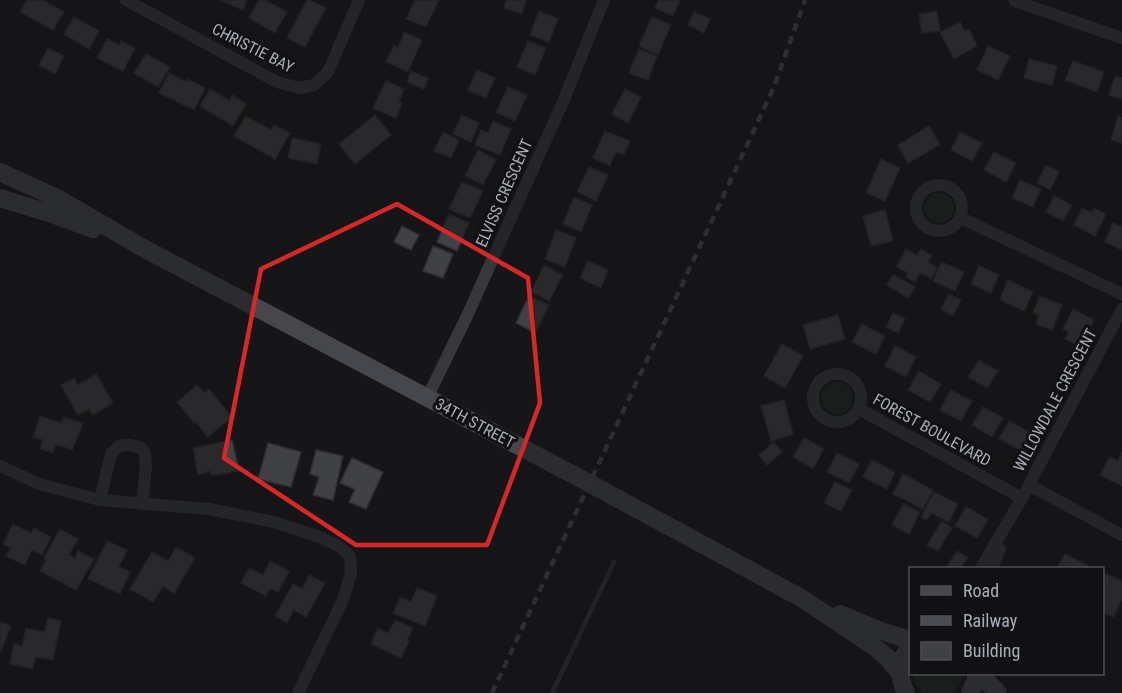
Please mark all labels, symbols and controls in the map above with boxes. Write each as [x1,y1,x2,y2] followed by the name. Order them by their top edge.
[209,19,298,77] street label: CHRISTIE BAY
[472,136,536,250] street label: ELVISS CRESCENT
[1009,325,1101,475] street label: WILLOWDALE CRESCENT
[870,390,994,470] street label: FOREST BOULEVARD
[432,394,518,452] street label: 34TH STREET
[909,567,1104,675] legend
[963,580,999,601] text: Road
[963,610,1018,631] text: Railway
[963,640,1020,661] text: Building

